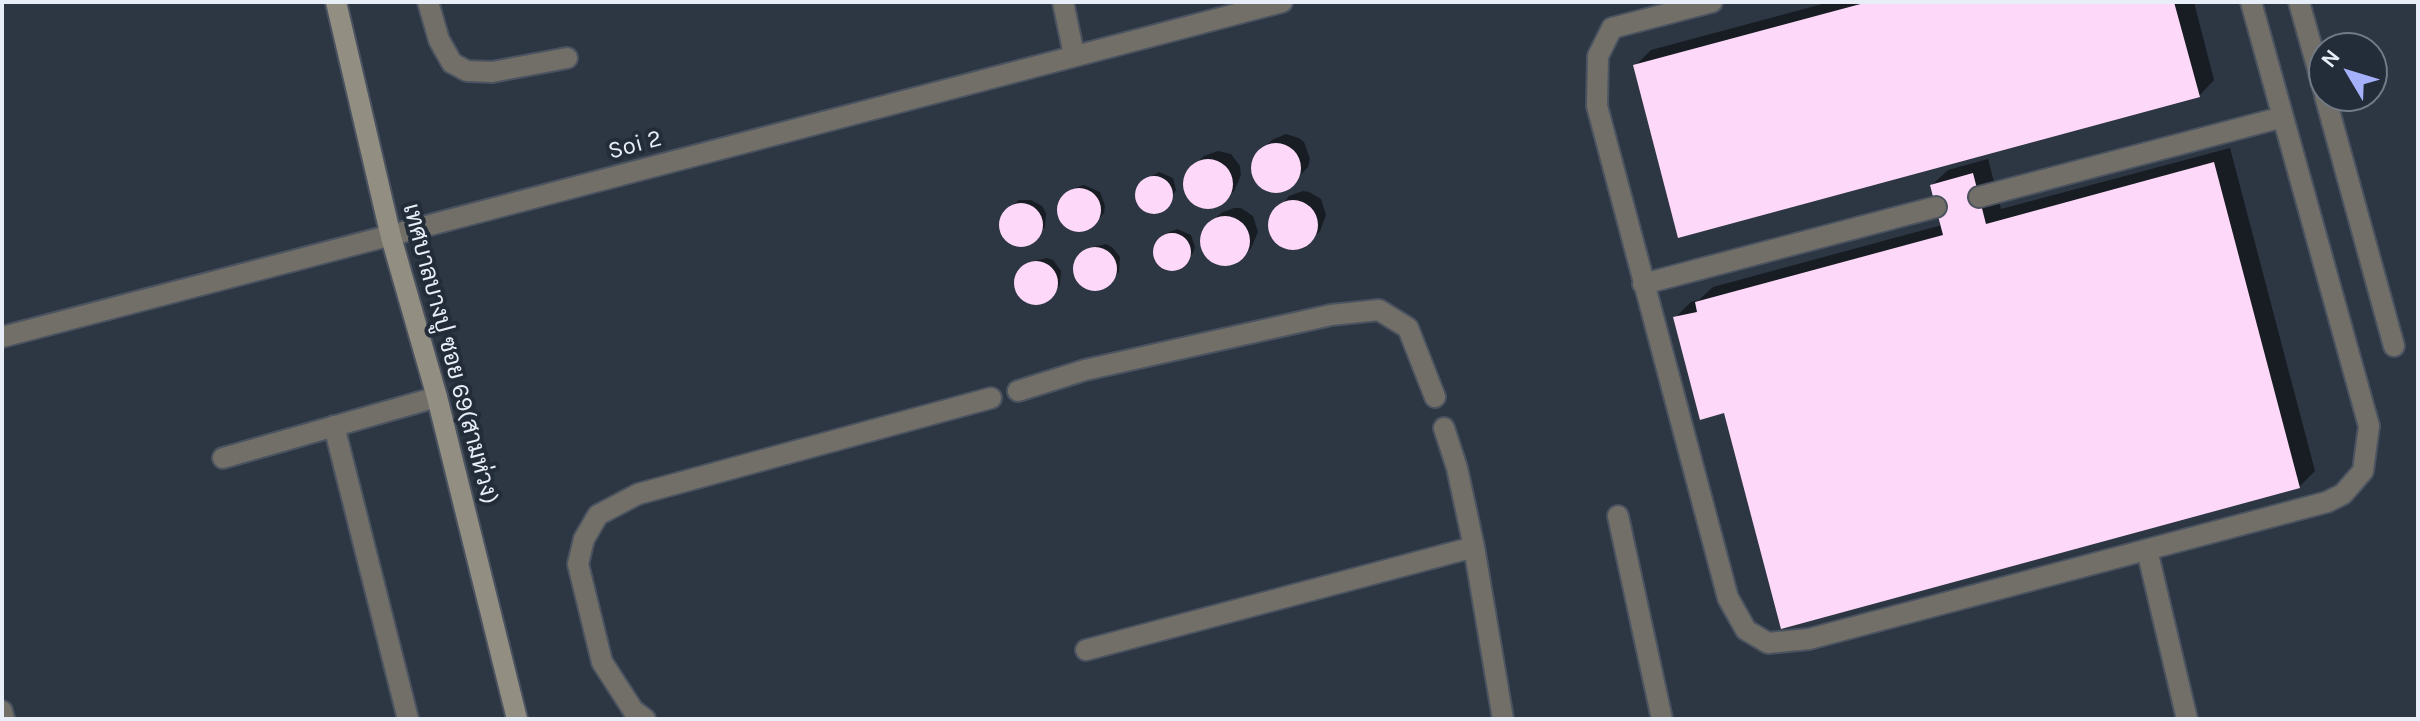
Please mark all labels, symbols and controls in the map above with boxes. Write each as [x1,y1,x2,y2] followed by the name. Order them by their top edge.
[2308,32,2388,112] north arrow
[2316,44,2346,73] text: N
[605,124,665,166] street label: Soi 2
[396,201,504,507] street label: เทศบาลบางปู ซอย 69(สามห่วง)

